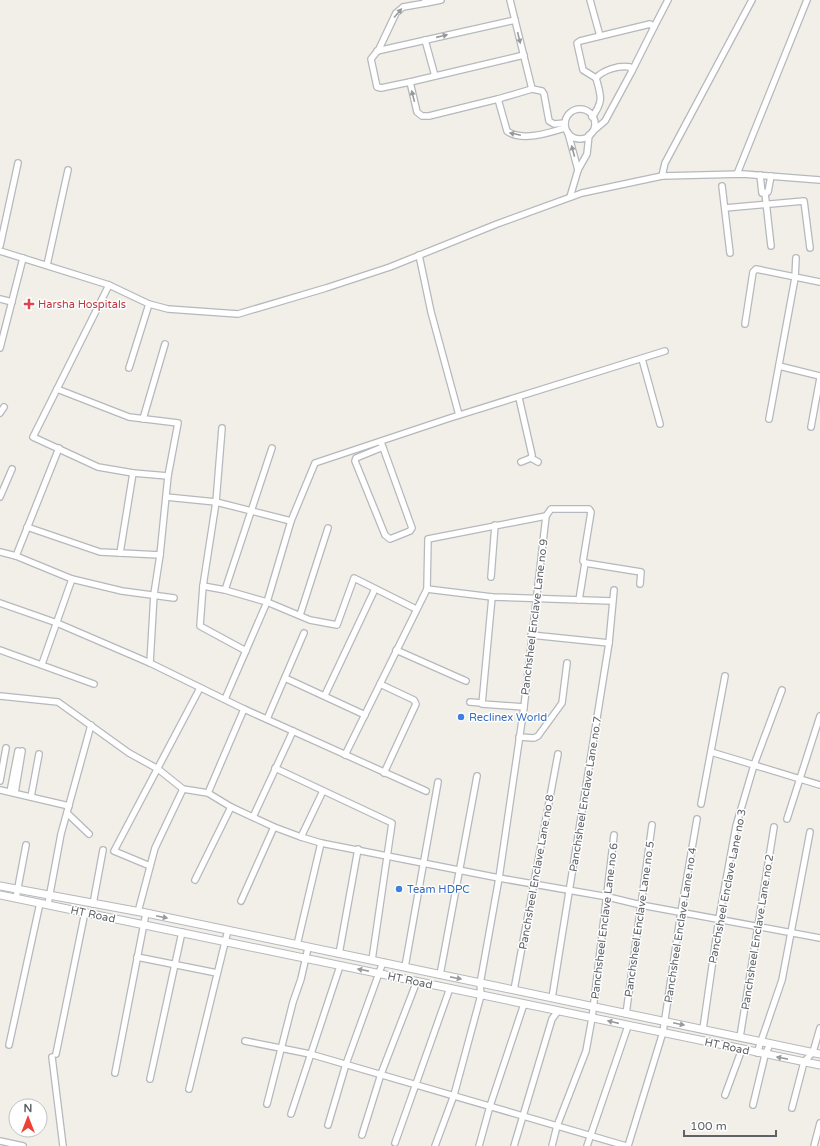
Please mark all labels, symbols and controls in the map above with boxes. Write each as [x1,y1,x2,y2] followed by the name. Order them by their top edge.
[394,8,402,18] one-way arrow
[517,32,523,44] one-way arrow
[436,33,448,39] one-way arrow
[410,90,416,102] one-way arrow
[509,130,522,136] one-way arrow
[570,145,576,157] one-way arrow
[23,298,35,310] marker: Harsha Hospitals
[38,298,126,311] place label: Harsha Hospitals
[518,538,551,696] street label: Panchsheel Enclave Lane no 9
[469,711,547,724] place label: Reclinex World
[456,712,466,722] marker: Reclinex World
[567,715,604,873] street label: Panchsheel Enclave Lane no 7
[516,793,557,951] street label: Panchsheel Enclave Lane no 8
[706,808,749,964] street label: Panchsheel Enclave Lane no 3
[622,840,657,998] street label: Panchsheel Enclave Lane no 5
[588,842,621,1000] street label: Panchsheel Enclave Lane no 6
[662,846,699,1004] street label: Panchsheel Enclave Lane no 4
[739,853,776,1011] street label: Panchsheel Enclave Lane no 2
[407,883,470,896] place label: Team HDPC
[394,884,404,894] marker: Team HDPC
[69,903,117,926] street label: HT Road
[156,914,168,920] one-way arrow
[357,967,369,973] one-way arrow
[386,969,434,992] street label: HT Road
[449,975,462,981] one-way arrow
[607,1019,620,1025] one-way arrow
[673,1021,685,1027] one-way arrow
[703,1035,751,1058] street label: HT Road
[776,1055,788,1061] one-way arrow
[8,1098,48,1138] north arrow
[24,1102,32,1115] text: N
[684,1112,776,1138] scale bar
[690,1119,727,1133] text: 100 m

